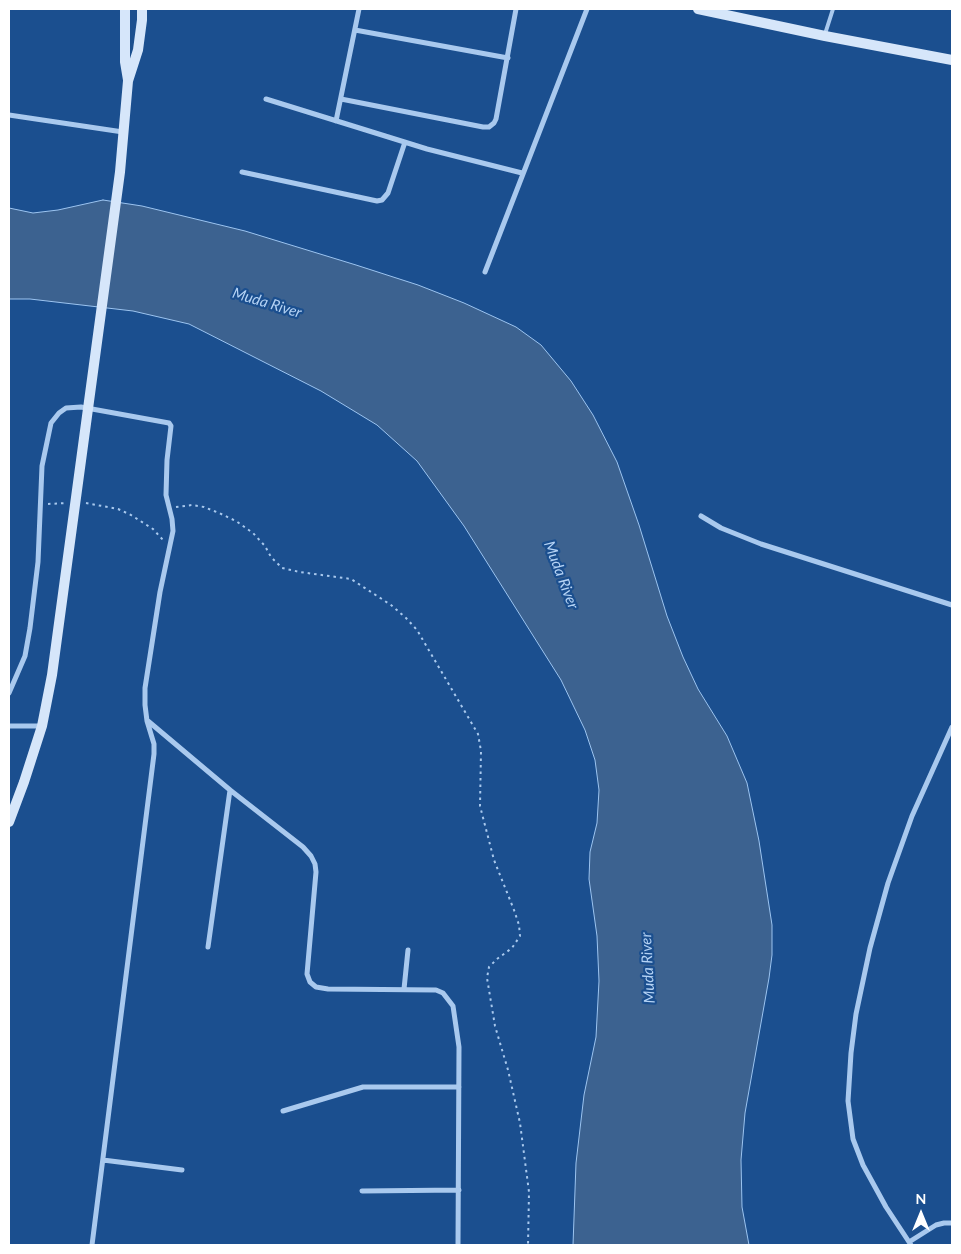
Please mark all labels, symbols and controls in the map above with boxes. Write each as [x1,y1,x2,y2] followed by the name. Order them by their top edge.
[230,284,304,322] water label: Muda River
[540,539,582,611] water label: Muda River
[637,932,659,1004] water label: Muda River
[896,1189,946,1239] north arrow
[916,1190,926,1207] text: N

